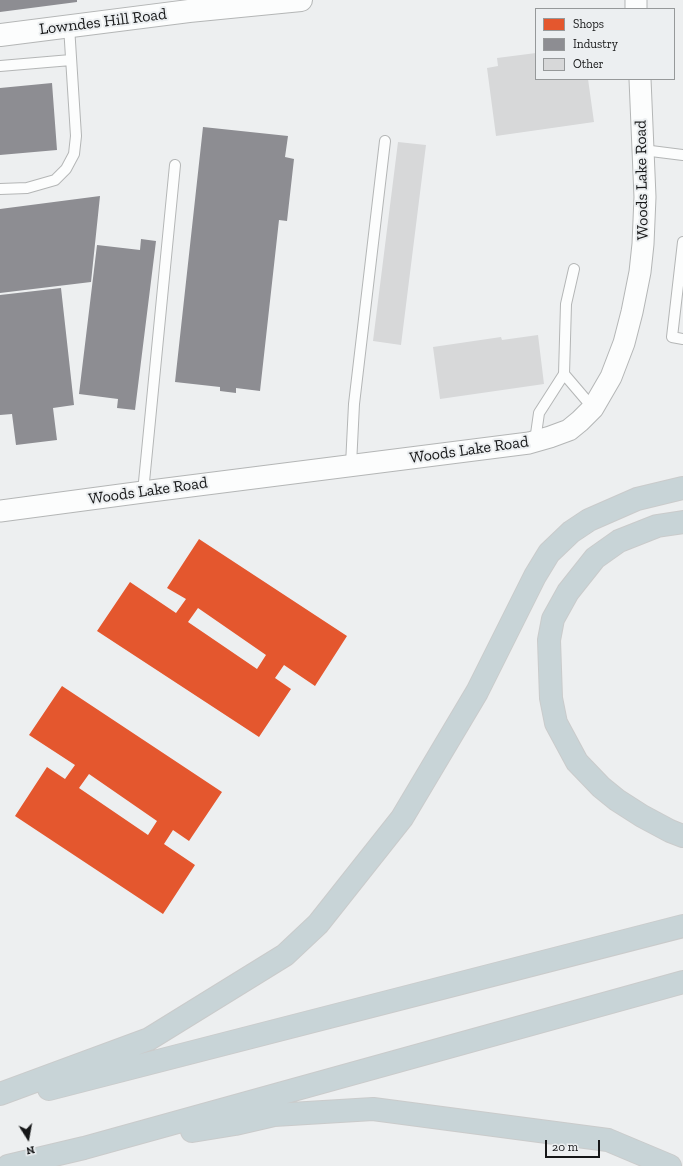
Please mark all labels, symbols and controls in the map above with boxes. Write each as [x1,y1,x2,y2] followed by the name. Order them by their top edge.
[38,5,168,39] street label: Lowndes Hill Road
[535,8,675,80] legend
[573,17,604,31] text: Shops
[573,37,618,51] text: Industry
[573,57,604,71] text: Other
[631,120,653,240] street label: Woods Lake Road
[408,432,530,468] street label: Woods Lake Road
[87,473,209,509] street label: Woods Lake Road
[8,1118,48,1158] north arrow
[547,1132,602,1158] scale bar
[552,1140,578,1154] text: 20 m
[25,1143,36,1157] text: N

